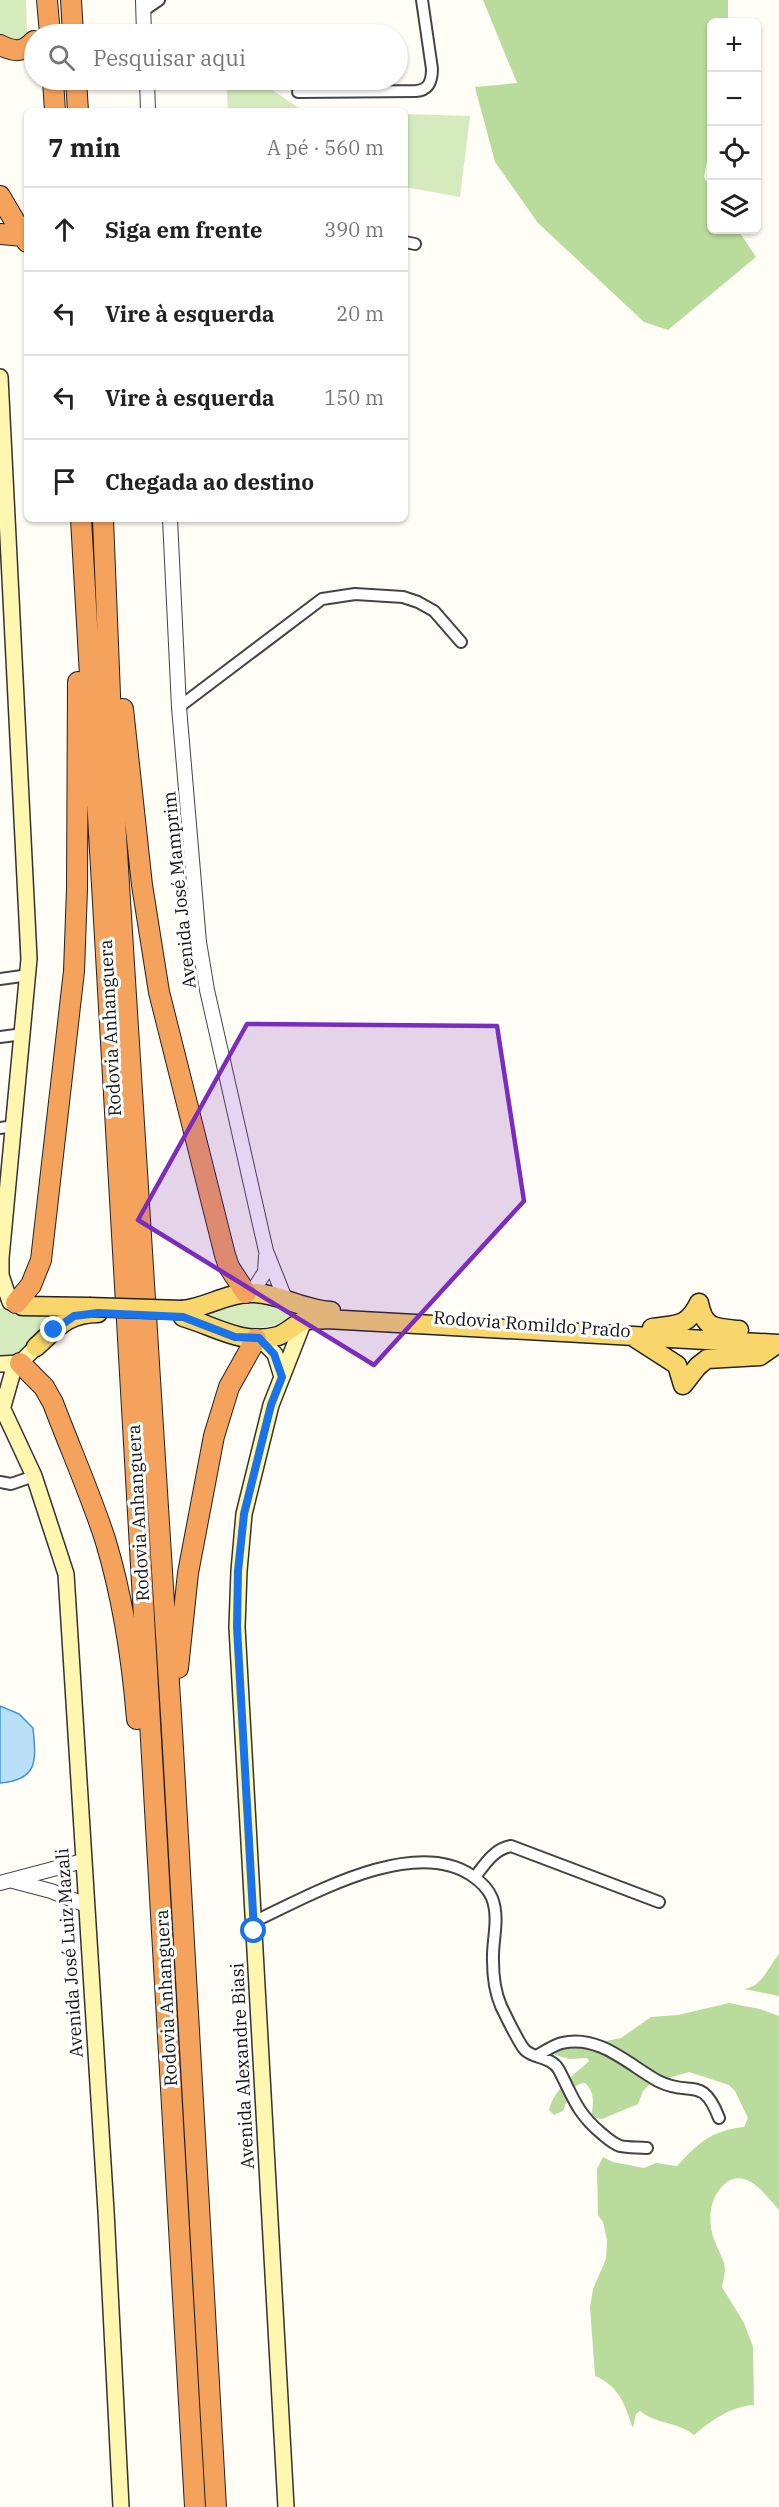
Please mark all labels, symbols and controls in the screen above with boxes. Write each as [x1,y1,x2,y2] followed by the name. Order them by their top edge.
[707,18,761,234] map controls
[707,18,761,72] button: +
[24,24,408,90] search box
[45,41,78,74] icon: search
[93,43,246,72] text: Pesquisar aqui
[707,72,761,126] button: −
[707,126,761,180] button: locate
[48,130,121,164] text: 7 min
[267,134,384,161] text: A pé · 560 m
[707,180,761,234] button: layers
[48,213,81,246] icon: ahead
[105,215,262,244] text: Siga em frente
[324,216,384,243] text: 390 m
[48,297,81,330] icon: left
[105,299,275,328] text: Vire à esquerda
[336,300,384,327] text: 20 m
[48,381,81,414] icon: left
[105,383,275,412] text: Vire à esquerda
[324,384,384,411] text: 150 m
[48,465,81,498] icon: arrive
[105,467,314,496] text: Chegada ao destino
[157,790,201,990] street label: Avenida José Mamprim
[94,939,126,1117] street label: Rodovia Anhanguera
[433,1306,631,1342] street label: Rodovia Romildo Prado
[40,1316,66,1342] route end
[122,1424,154,1602] street label: Rodovia Anhanguera
[50,1847,88,2059] street label: Avenida José Luiz Mazali
[150,1909,182,2087] street label: Rodovia Anhanguera
[240,1917,266,1943] route start
[225,1962,259,2170] street label: Avenida Alexandre Biasi

